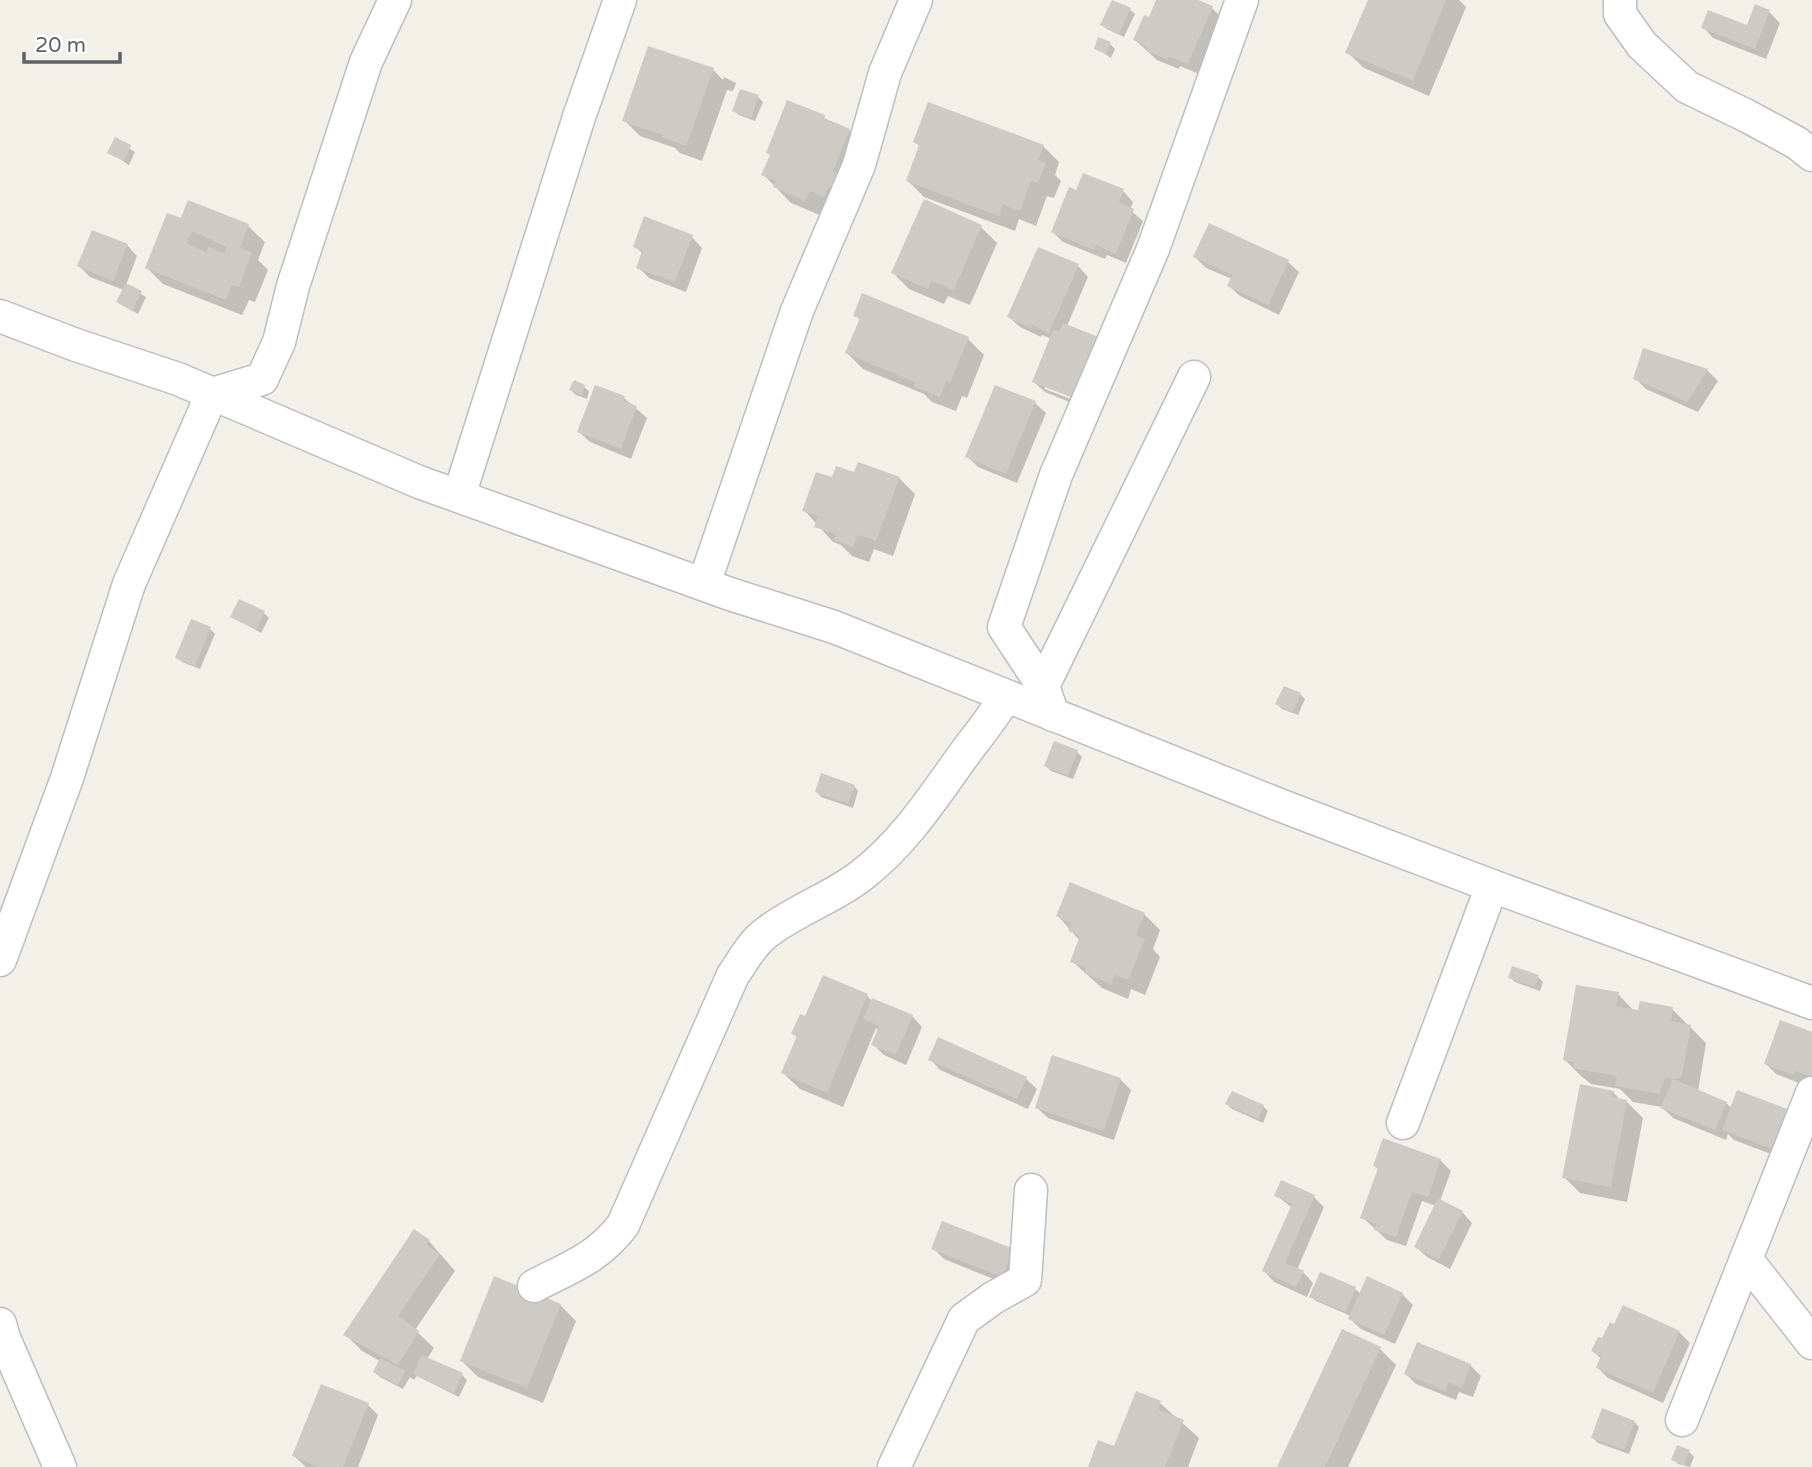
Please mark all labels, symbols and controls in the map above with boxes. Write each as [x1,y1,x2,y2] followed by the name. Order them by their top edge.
[24,21,121,65] scale bar
[35,33,86,58] text: 20 m

